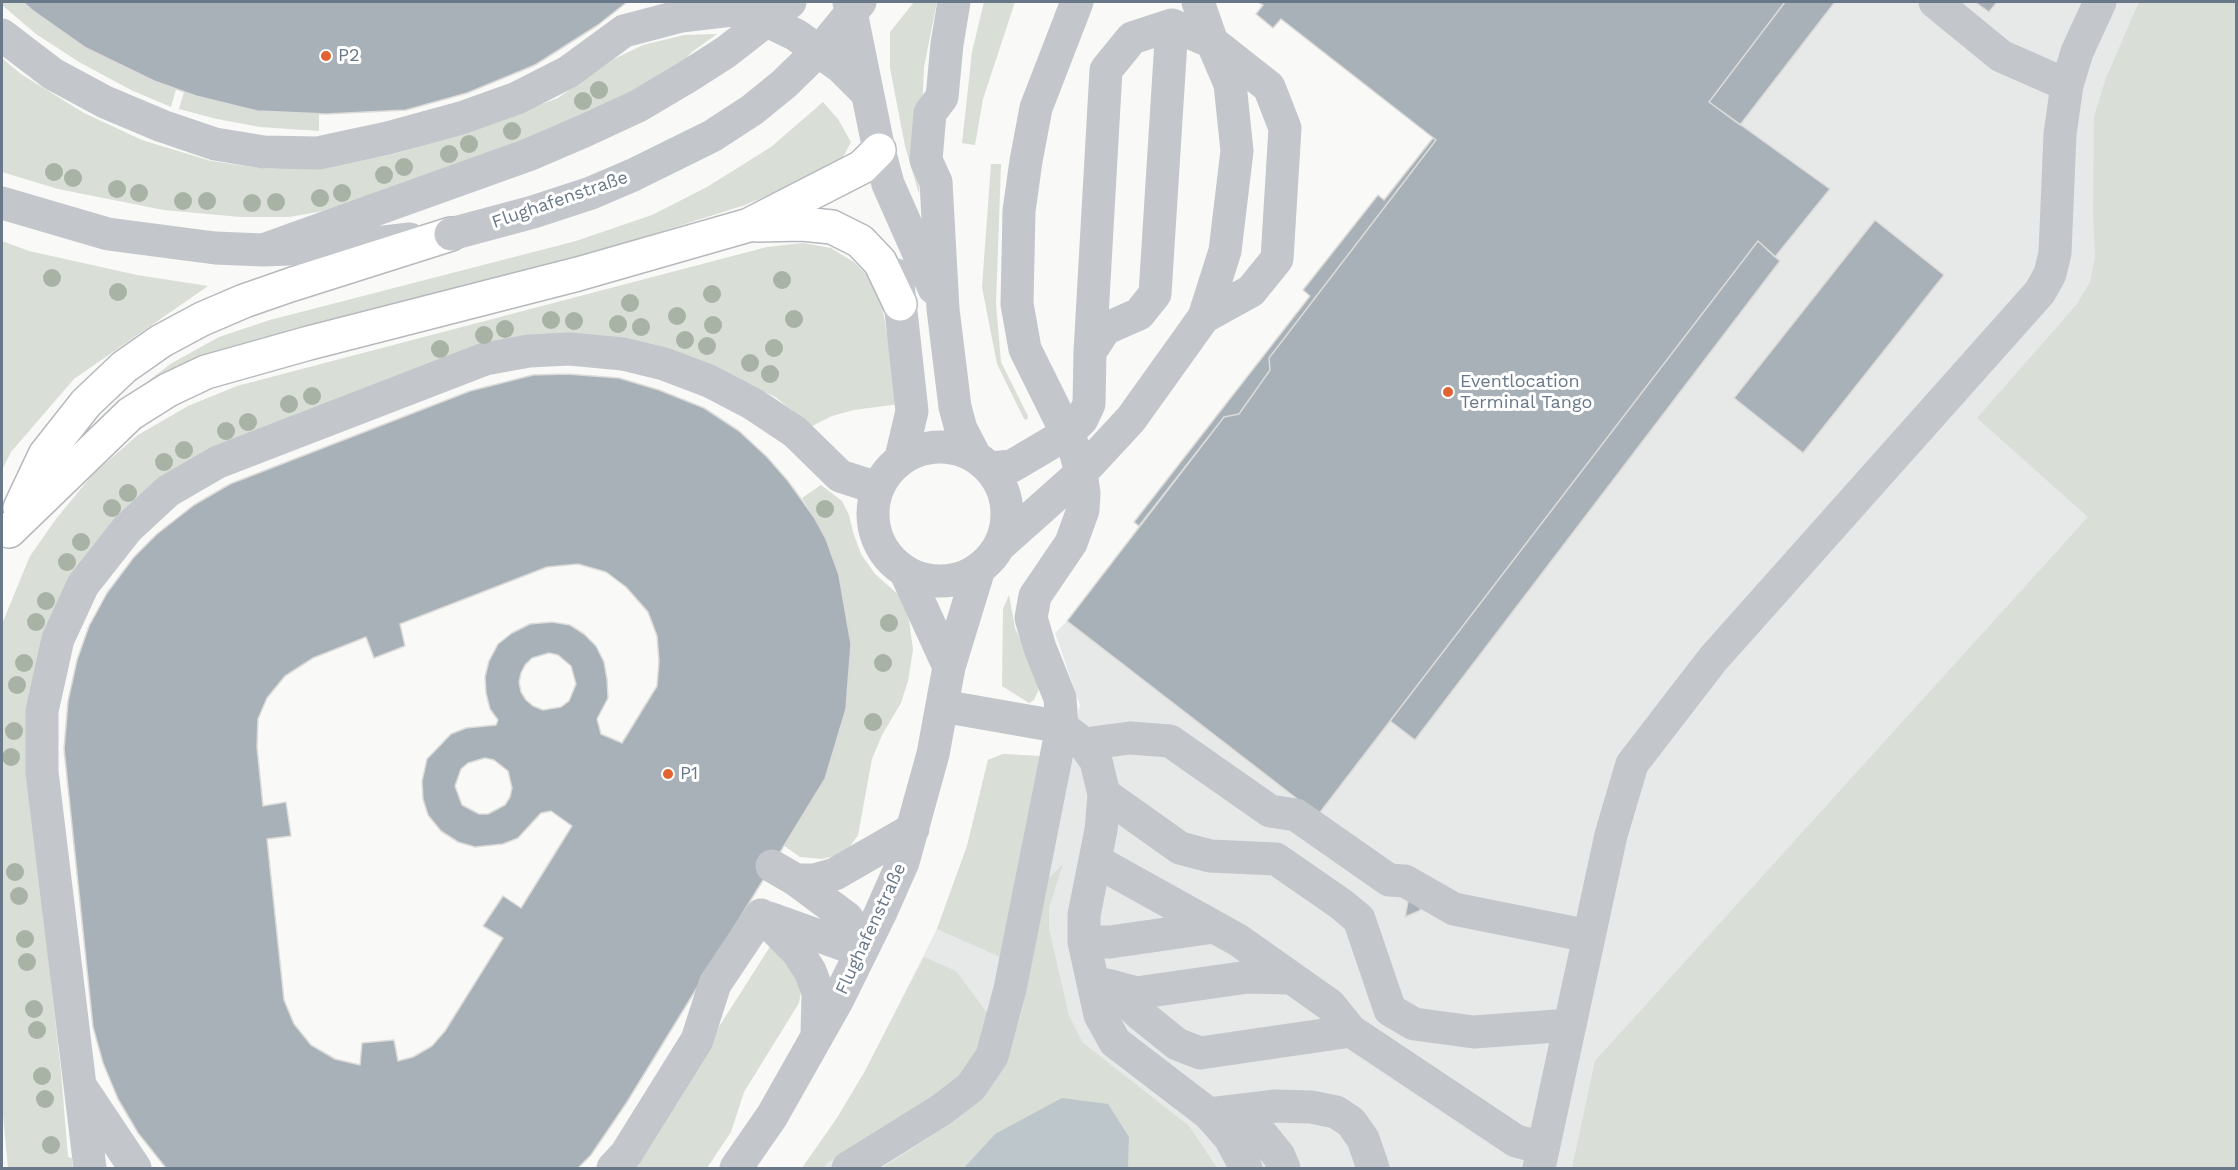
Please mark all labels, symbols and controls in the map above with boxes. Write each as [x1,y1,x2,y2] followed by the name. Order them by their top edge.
[338,45,359,67] place label: P2
[319,49,333,63] marker: P2
[489,167,631,233] street label: Flughafenstraße
[1460,371,1592,413] place label: Eventlocation Terminal Tango
[1441,385,1455,399] marker: Eventlocation Terminal Tango
[680,763,698,785] place label: P1
[661,767,675,781] marker: P1
[831,860,911,998] street label: Flughafenstraße

